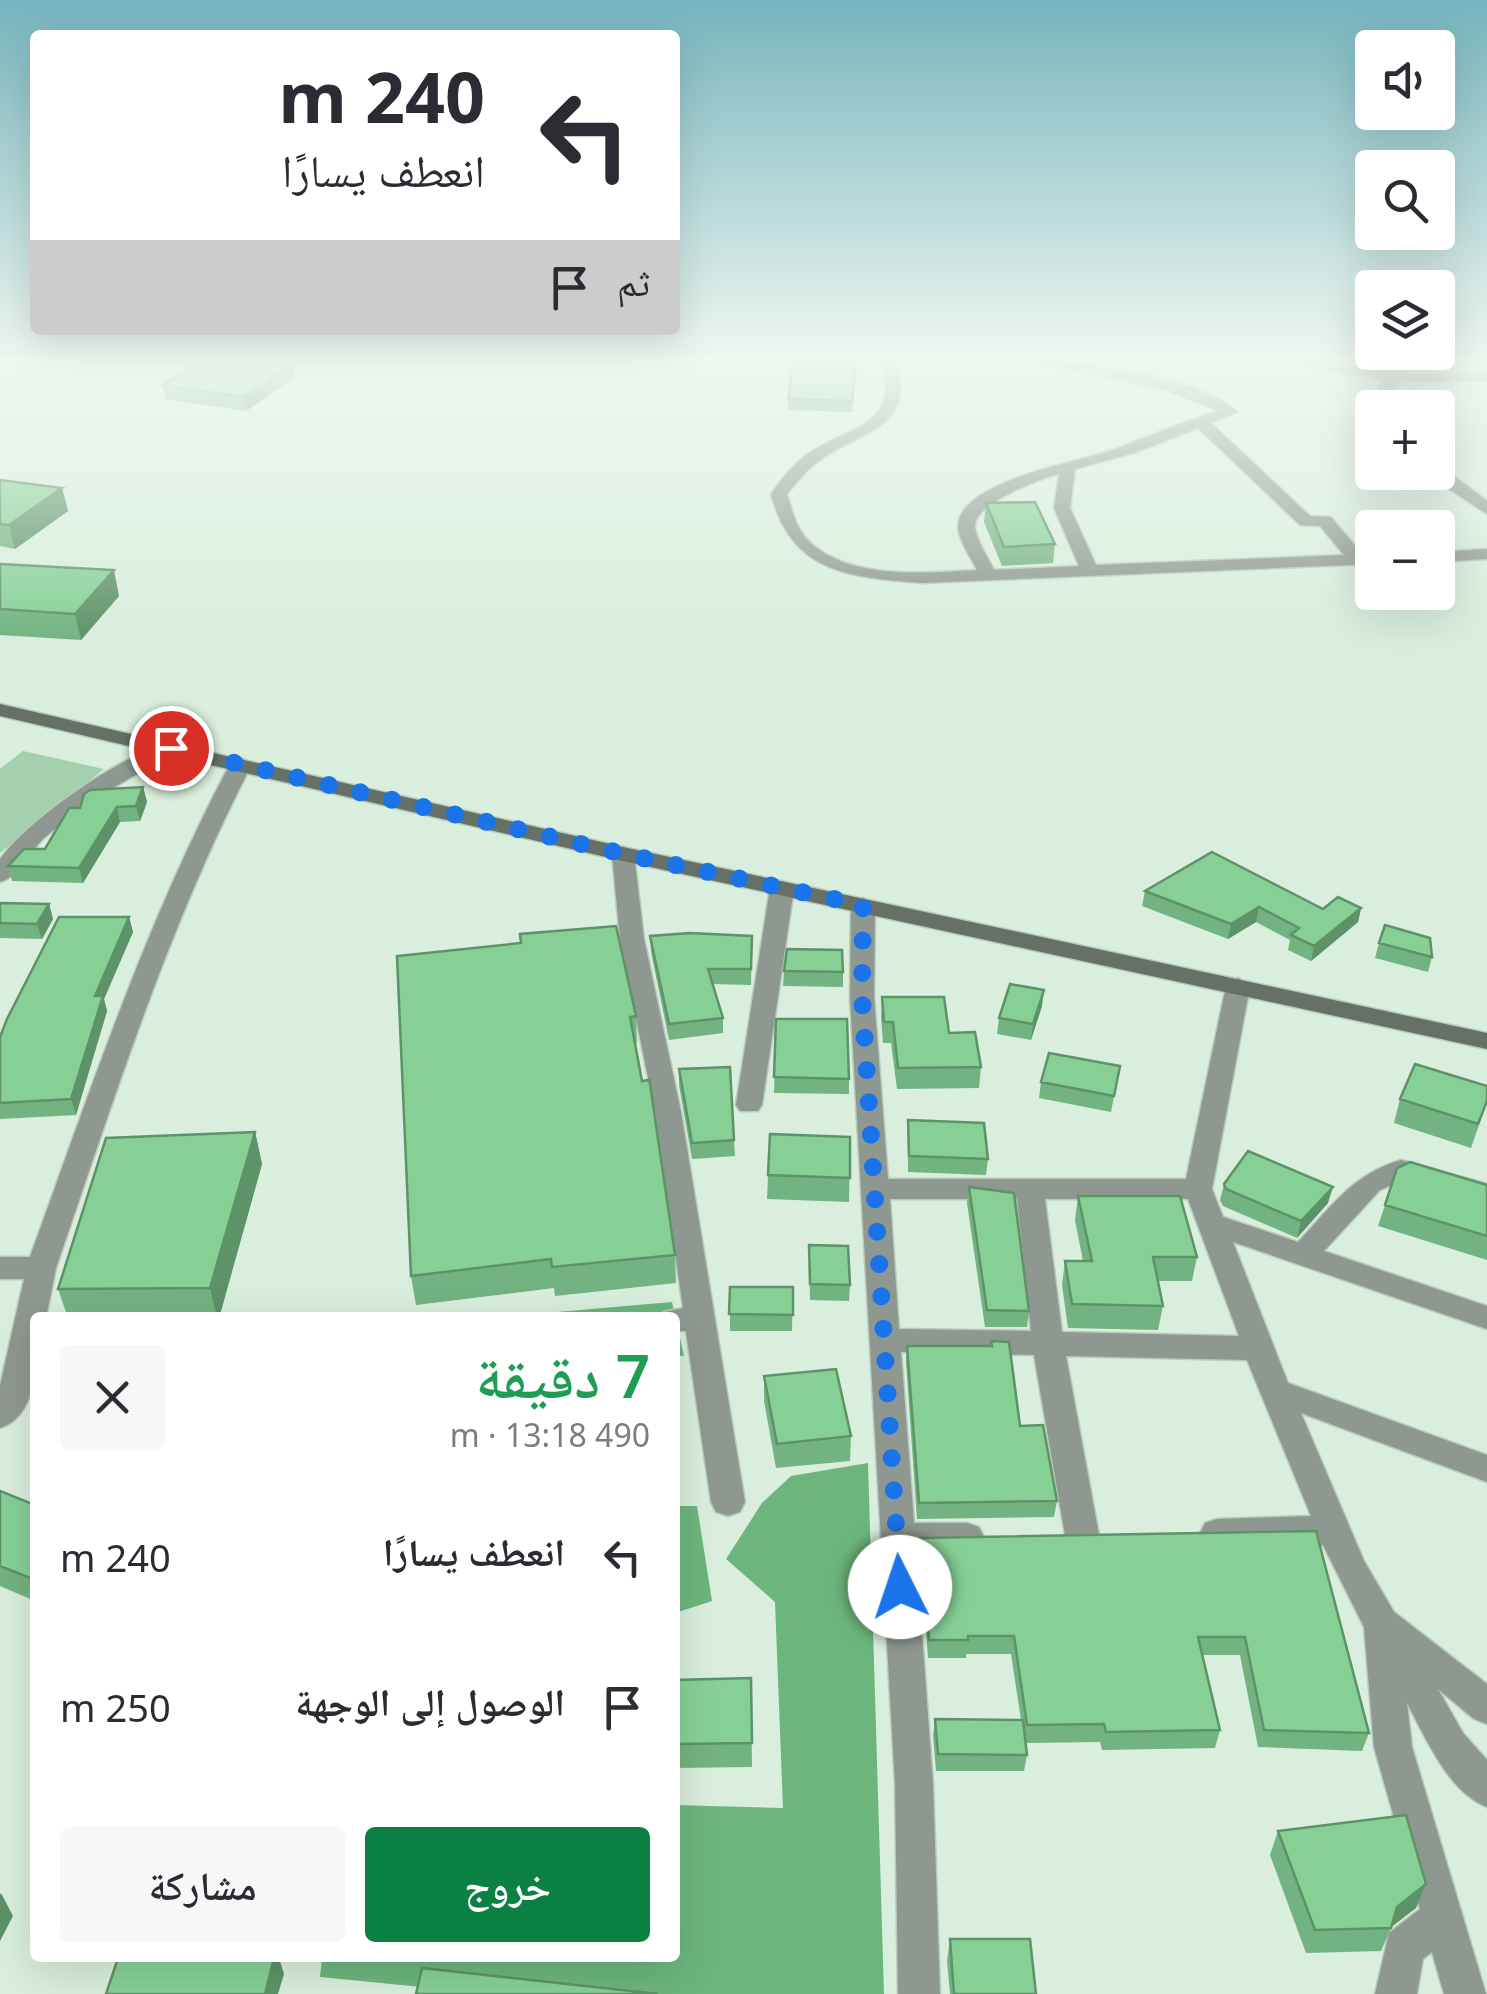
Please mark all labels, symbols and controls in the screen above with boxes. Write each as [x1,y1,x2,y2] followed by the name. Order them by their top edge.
[1355,30,1455,610] map controls
[1355,30,1455,130] button: sound
[278,48,485,144] text: 240 m
[520,70,650,200] icon: left
[282,139,485,200] text: انعطف يسارًا
[1355,150,1455,250] button: search
[617,255,650,307] text: ثم
[542,260,597,315] icon: arrive
[1355,270,1455,370] button: layers
[1355,390,1455,490] button: +
[1355,510,1455,610] button: −
[129,706,214,791] pin
[144,721,199,776] icon: arrive
[475,1334,650,1416] text: 7 دقيقة
[60,1345,165,1450] button: close
[450,1413,650,1456] text: 490 m · 13:18
[383,1525,565,1577] text: انعطف يسارًا
[595,1530,650,1585] icon: left
[60,1531,171,1583] text: 240 m
[848,1535,952,1639] position arrow
[295,1675,565,1727] text: الوصول إلى الوجهة
[595,1680,650,1735] icon: arrive
[60,1681,171,1733] text: 250 m
[60,1827,345,1942] button: مشاركة
[365,1827,650,1942] button: خروج

